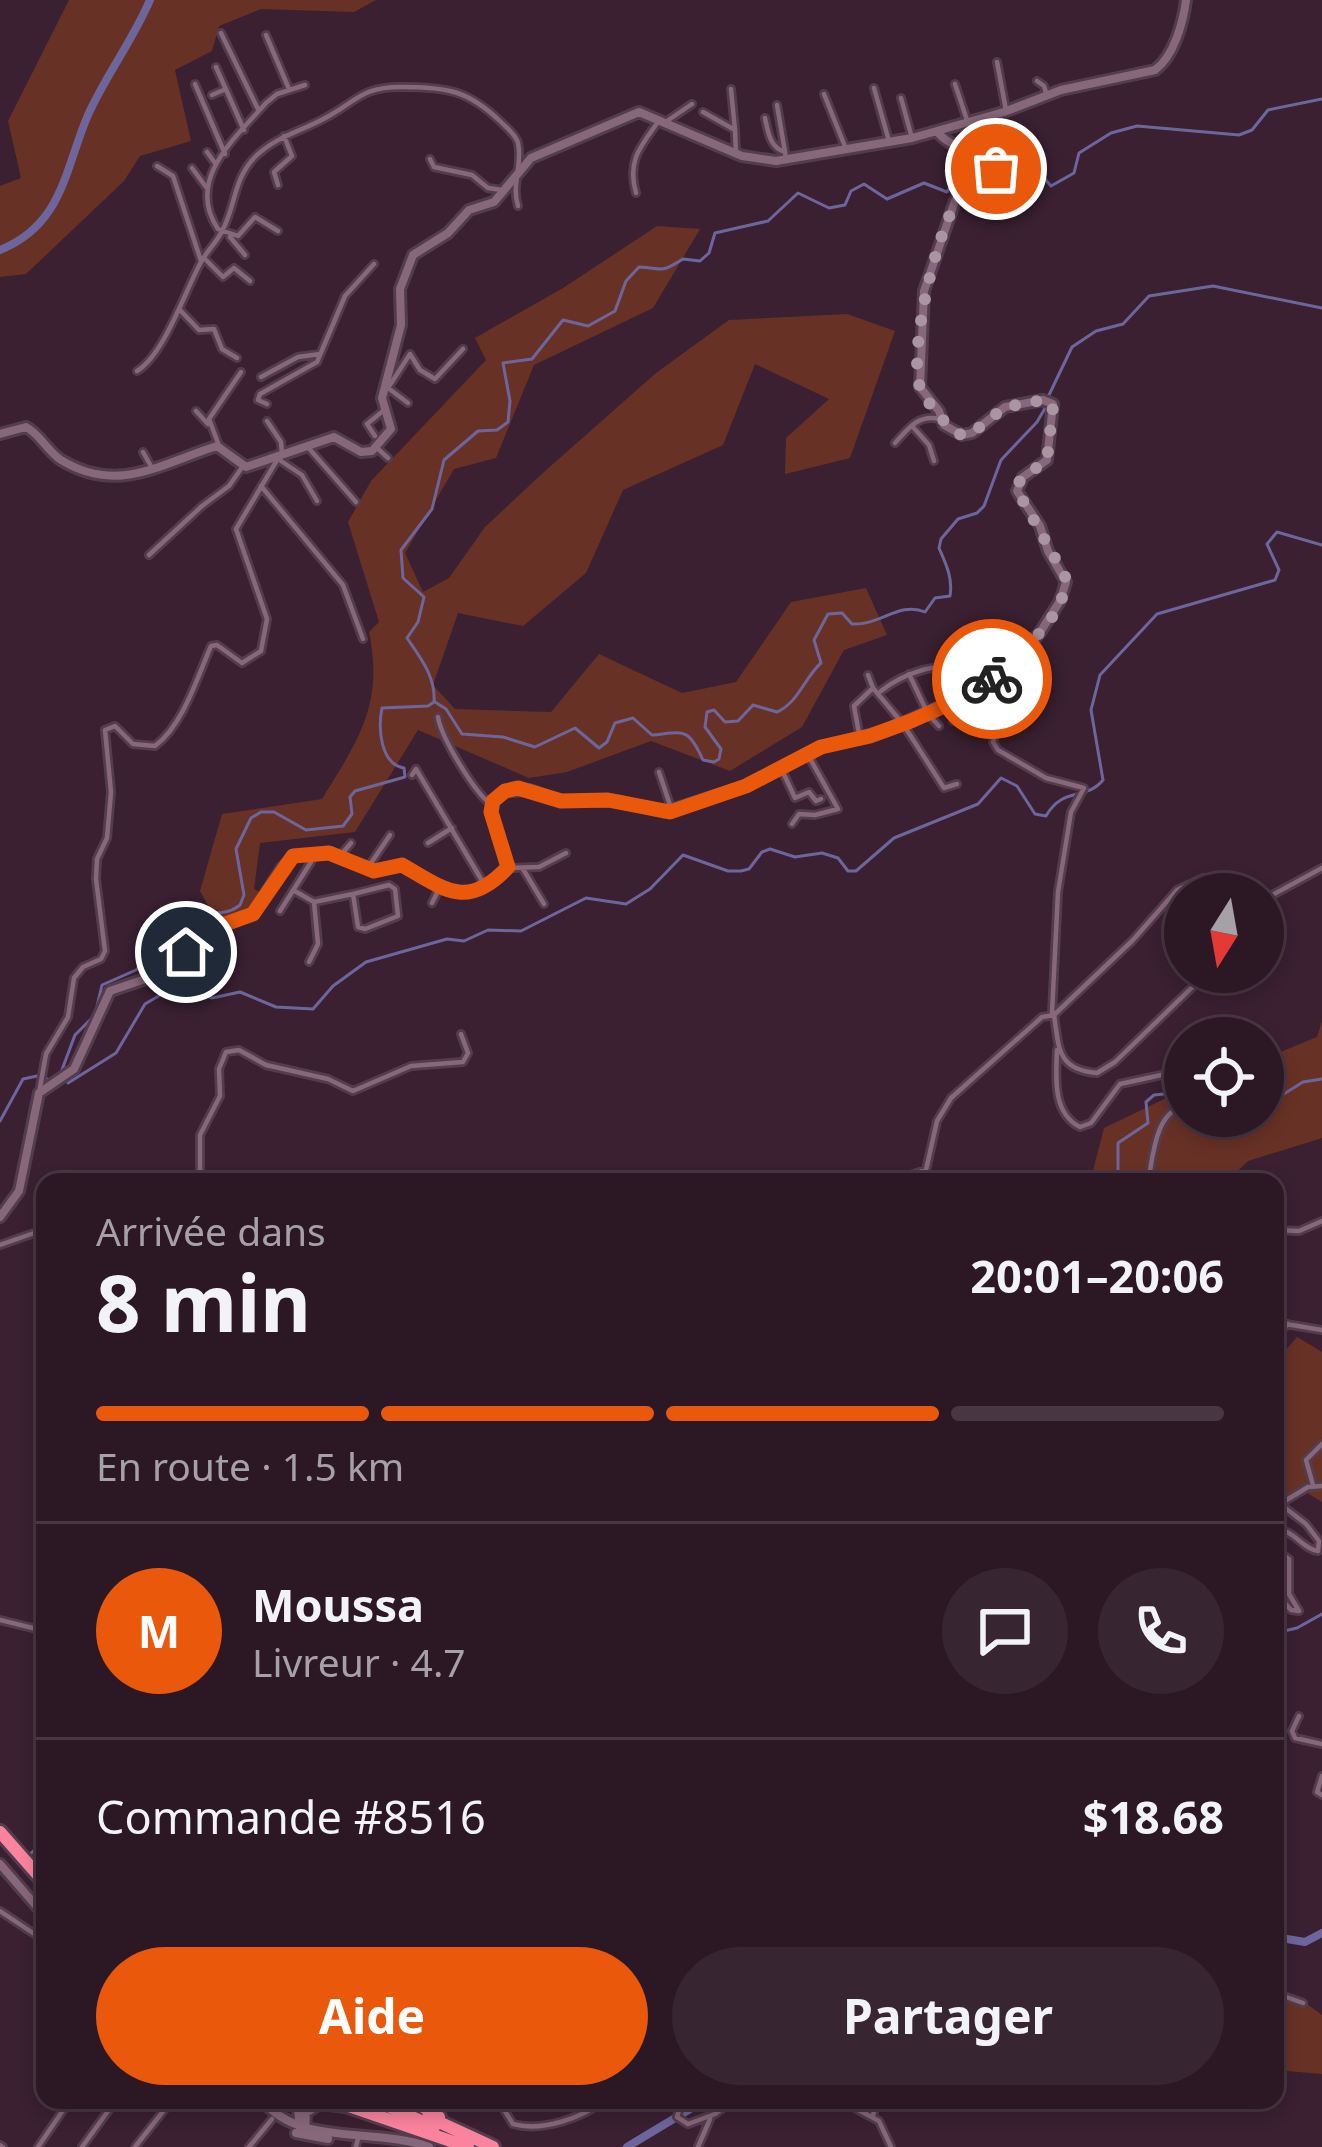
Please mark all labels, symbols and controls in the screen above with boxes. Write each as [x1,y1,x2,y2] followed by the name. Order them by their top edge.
[945,118,1047,220] pin
[963,136,1029,202] icon: bag
[932,619,1052,739] courier
[959,646,1025,712] icon: bike
[1164,873,1284,993] north arrow
[1164,873,1284,1137] map controls
[135,901,237,1003] pin
[153,919,219,985] icon: home
[1164,1017,1284,1137] button: locate
[96,1204,326,1257] text: Arrivée dans
[970,1245,1224,1306] text: 20:01–20:06
[96,1249,311,1355] text: 8 min
[96,1439,404,1492] text: En route · 1.5 km
[942,1568,1068,1694] button: chat
[1098,1568,1224,1694] button: phone
[252,1574,424,1635] text: Moussa
[138,1600,180,1661] text: M
[252,1635,466,1688] text: Livreur · 4.7
[96,1786,486,1847] text: Commande #8516
[1083,1786,1224,1847] text: $18.68
[96,1947,648,2085] button: Aide
[672,1947,1224,2085] button: Partager

